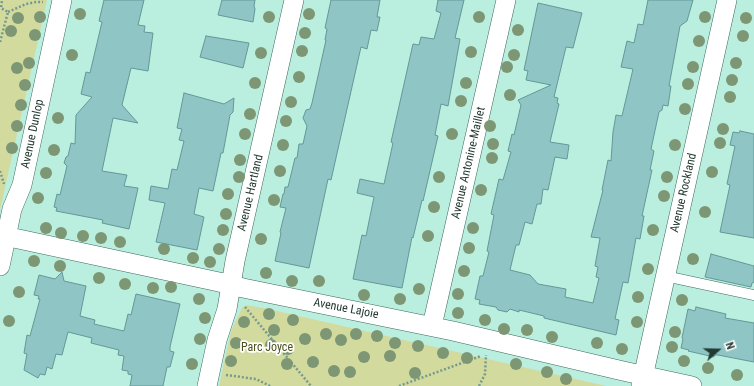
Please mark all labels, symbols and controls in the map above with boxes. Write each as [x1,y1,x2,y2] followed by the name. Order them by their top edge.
[19,98,47,170] street label: Avenue Dunlop
[449,105,489,221] street label: Avenue Antonine-Maillet
[668,152,700,234] street label: Avenue Rockland
[235,153,267,233] street label: Avenue Hartland
[312,296,380,322] street label: Avenue Lajoie
[698,330,738,370] north arrow
[722,340,737,351] text: N
[241,341,293,355] park label: Parc Joyce

